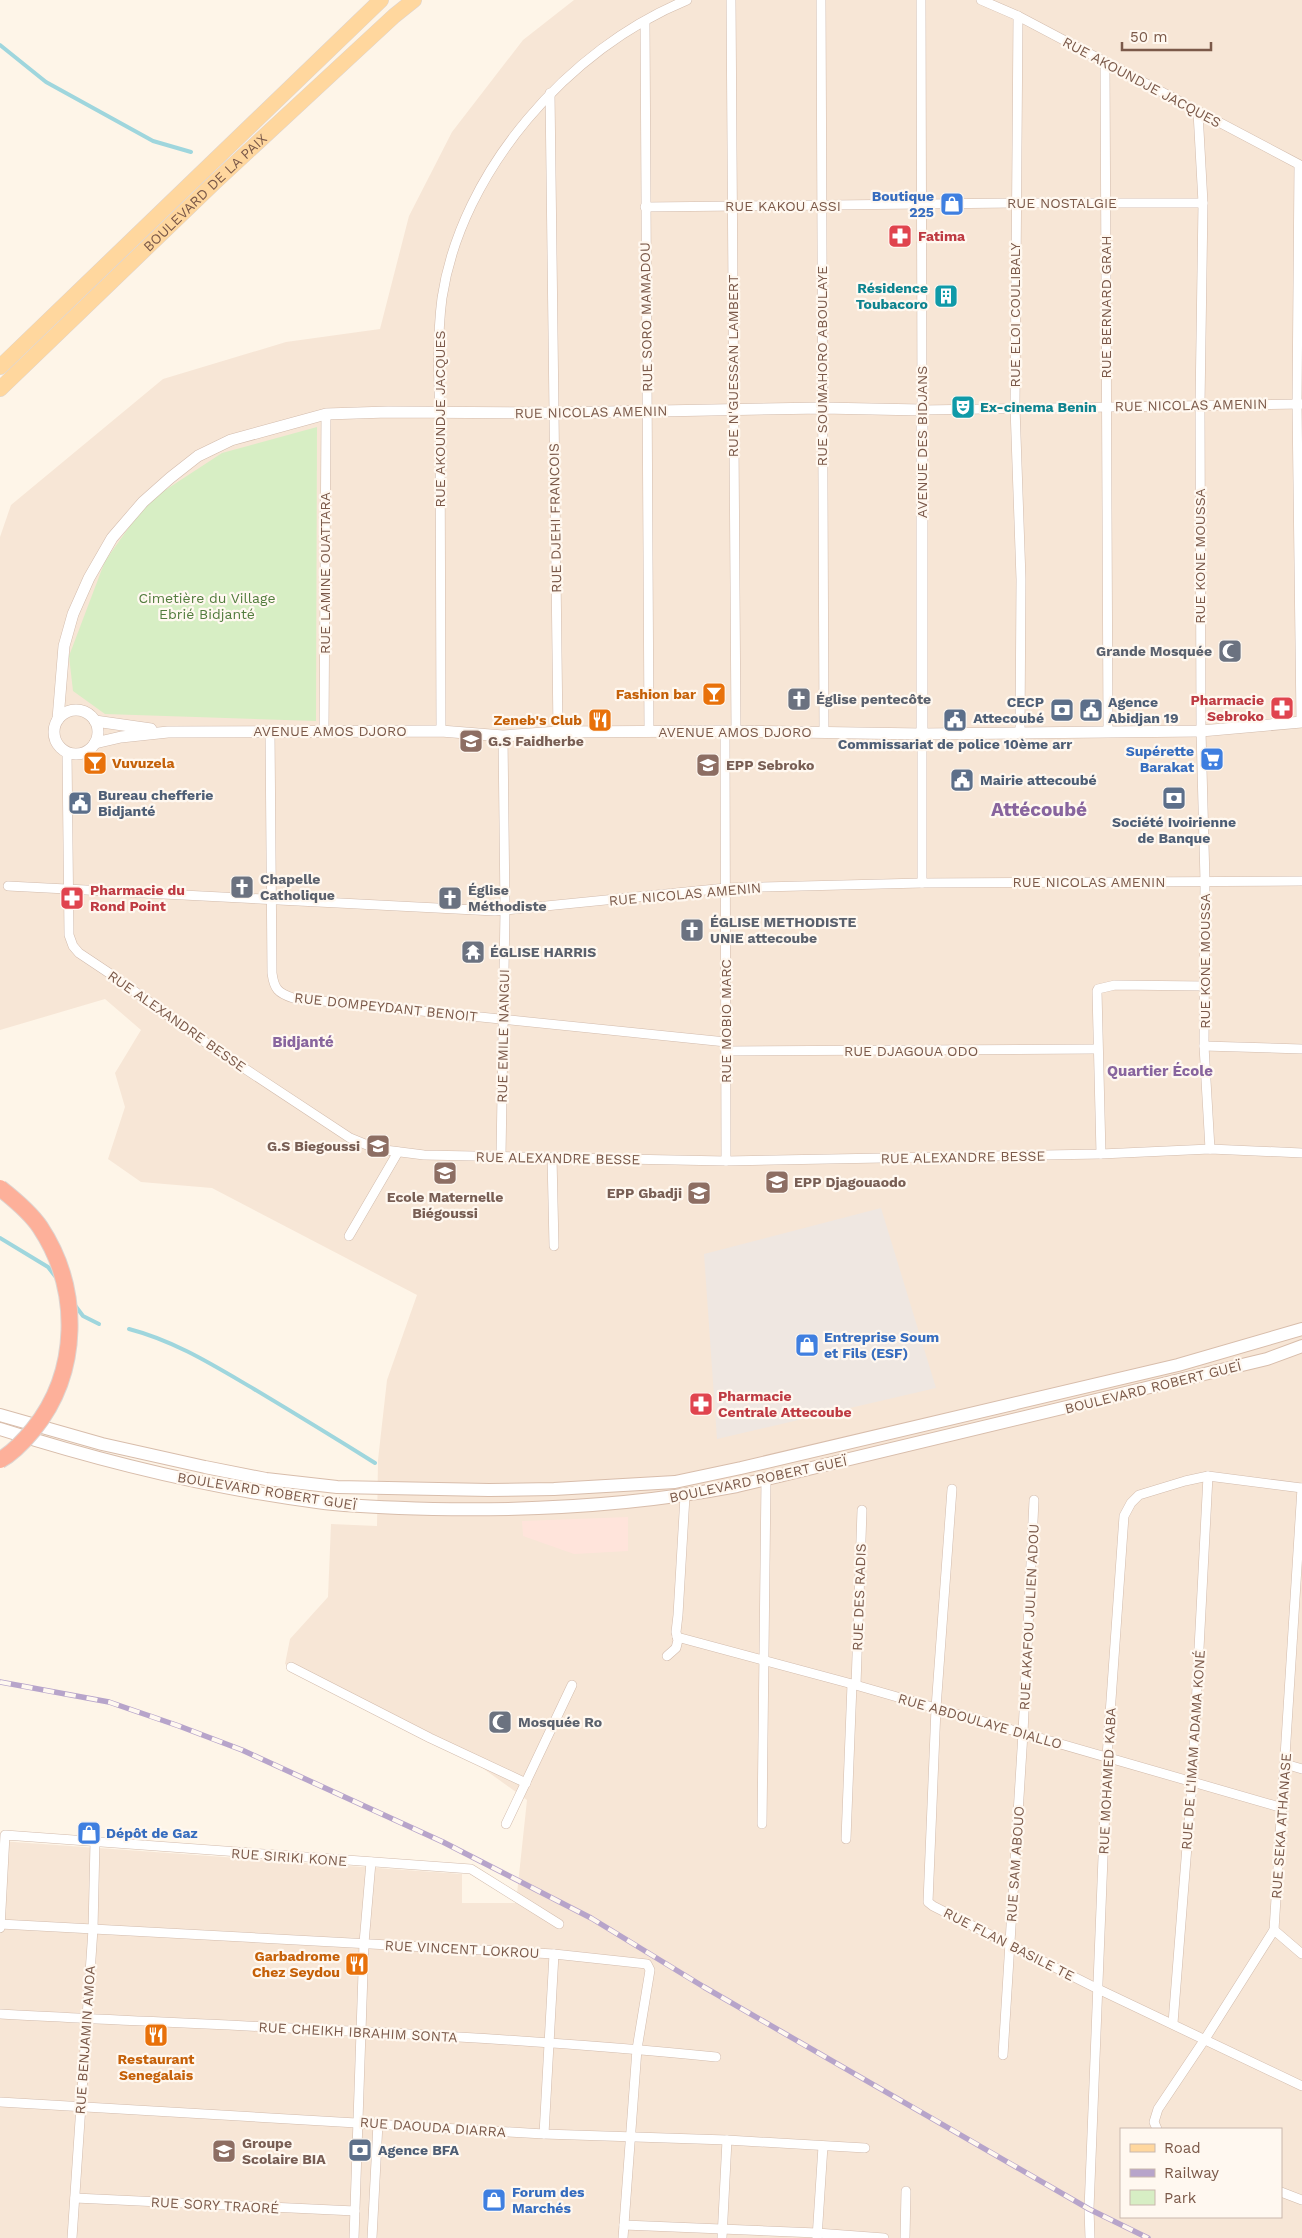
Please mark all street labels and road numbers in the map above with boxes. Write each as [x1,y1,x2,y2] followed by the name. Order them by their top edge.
[1060,33,1224,131] street label: RUE AKOUNDJE JACQUES
[140,130,270,255] street label: BOULEVARD DE LA PAIX
[1007,195,1117,211] street label: RUE NOSTALGIE
[725,198,841,214] street label: RUE KAKOU ASSI
[1098,236,1114,378] street label: RUE BERNARD GRAH
[637,242,655,392] street label: RUE SORO MAMADOU
[1007,243,1023,387] street label: RUE ELOI COULIBALY
[814,266,830,466] street label: RUE SOUMAHORO ABOULAYE
[725,274,741,457] street label: RUE N'GUESSAN LAMBERT
[432,331,448,507] street label: RUE AKOUNDJE JACQUES
[914,366,930,518] street label: AVENUE DES BIDJANS
[1114,396,1268,414] street label: RUE NICOLAS AMENIN
[514,403,668,421] street label: RUE NICOLAS AMENIN
[546,443,564,593] street label: RUE DJEHI FRANCOIS
[1192,488,1208,624] street label: RUE KONE MOUSSA
[317,492,333,654] street label: RUE LAMINE OUATTARA
[253,723,407,739] street label: AVENUE AMOS DJORO
[658,724,812,740] street label: AVENUE AMOS DJORO
[1013,874,1165,890] street label: RUE NICOLAS AMENIN
[608,879,762,909] street label: RUE NICOLAS AMENIN
[1197,893,1213,1029] street label: RUE KONE MOUSSA
[718,959,734,1083] street label: RUE MOBIO MARC
[105,967,249,1075] street label: RUE ALEXANDRE BESSE
[494,969,512,1103] street label: RUE EMILE NANGUI
[294,989,479,1025] street label: RUE DOMPEYDANT BENOIT
[844,1043,978,1059] street label: RUE DJAGOUA ODO
[881,1148,1046,1166] street label: RUE ALEXANDRE BESSE
[476,1149,641,1167] street label: RUE ALEXANDRE BESSE
[1063,1357,1244,1417] street label: BOULEVARD ROBERT GUEÏ
[668,1452,849,1506] street label: BOULEVARD ROBERT GUEÏ
[176,1469,359,1513] street label: BOULEVARD ROBERT GUEÏ
[1016,1523,1042,1711] street label: RUE AKAFOU JULIEN ADOU
[849,1543,869,1651] street label: RUE DES RADIS
[1178,1649,1208,1850] street label: RUE DE L'IMAM ADAMA KONÉ
[896,1690,1064,1752] street label: RUE ABDOULAYE DIALLO
[1095,1707,1119,1855] street label: RUE MOHAMED KABA
[1268,1752,1294,1899] street label: RUE SEKA ATHANASE
[1003,1805,1027,1923] street label: RUE SAM ABOUO
[231,1845,348,1869] street label: RUE SIRIKI KONE
[941,1904,1077,1984] street label: RUE FLAN BASILE TE
[384,1937,540,1961] street label: RUE VINCENT LOKROU
[72,1965,98,2115] street label: RUE BENJAMIN AMOA
[258,2019,458,2045] street label: RUE CHEIKH IBRAHIM SONTA
[359,2114,507,2140] street label: RUE DAOUDA DIARRA
[150,2194,280,2216] street label: RUE SORY TRAORÉ

